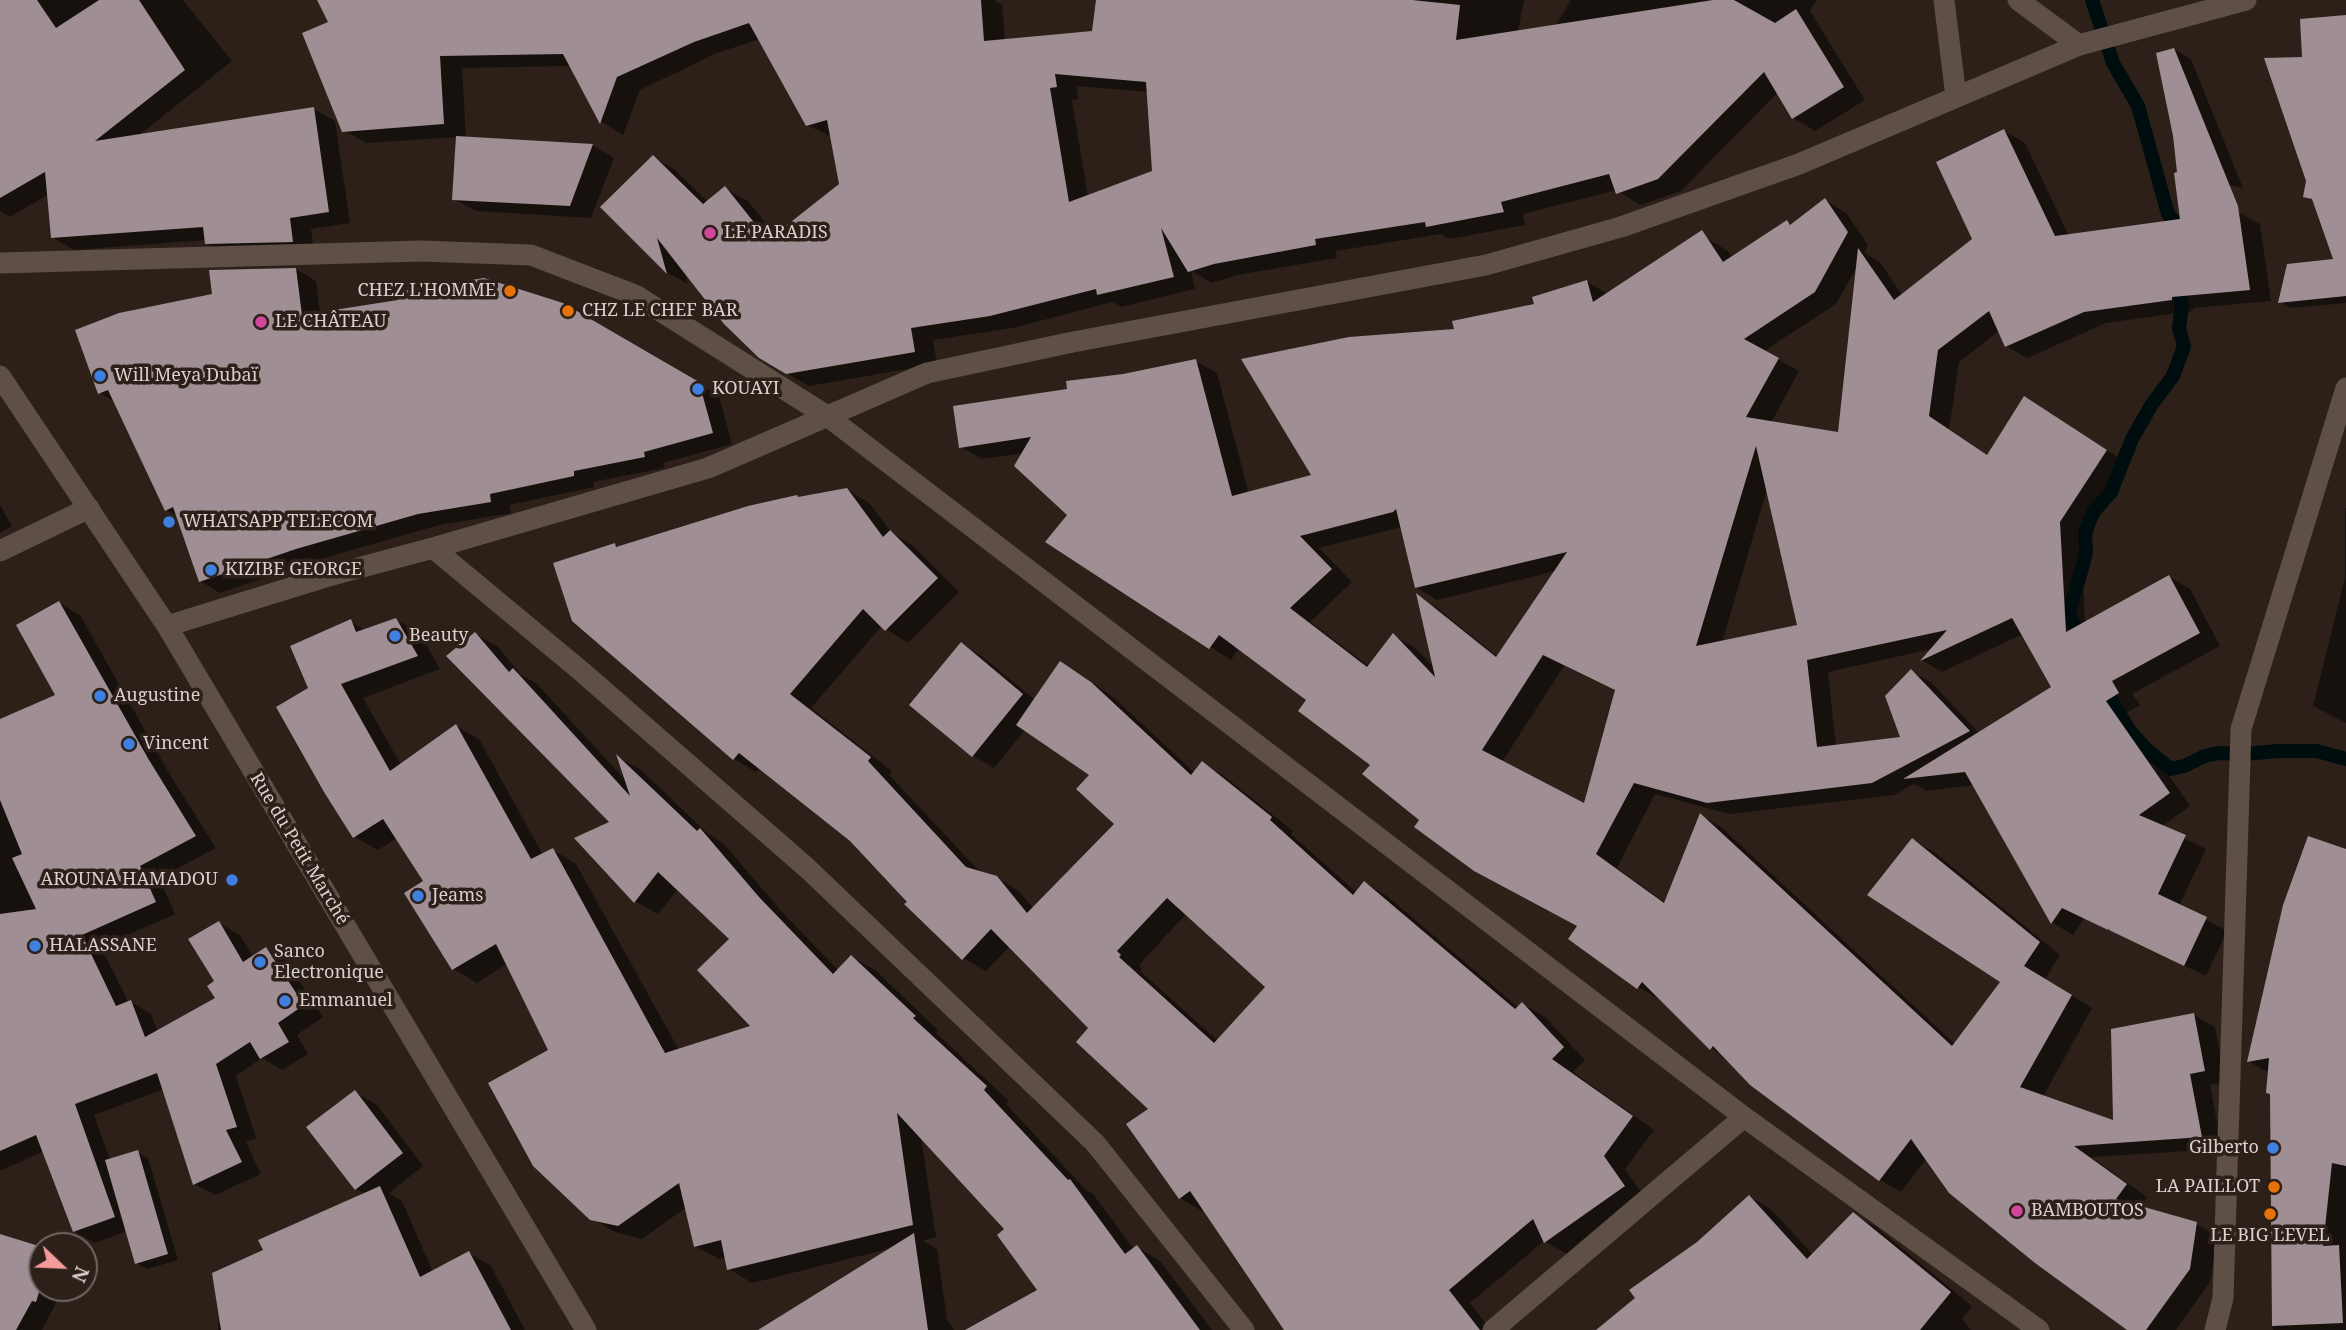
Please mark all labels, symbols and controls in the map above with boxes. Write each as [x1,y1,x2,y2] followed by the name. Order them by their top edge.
[724,222,828,244] place label: LE PARADIS
[702,225,718,241] marker: LE PARADIS
[357,280,496,302] place label: CHEZ L'HOMME
[502,283,518,299] marker: CHEZ L'HOMME
[582,300,738,322] place label: CHZ LE CHEF BAR
[560,303,576,319] marker: CHZ LE CHEF BAR
[275,311,387,333] place label: LE CHÂTEAU
[253,314,269,330] marker: LE CHÂTEAU
[114,365,257,387] place label: Will Meya Dubaï
[92,368,108,384] marker: Will Meya Dubaï
[712,378,779,400] place label: KOUAYI
[690,381,706,397] marker: KOUAYI
[183,511,373,533] place label: WHATSAPP TELECOM
[161,514,177,530] marker: WHATSAPP TELECOM
[225,559,362,581] place label: KIZIBE GEORGE
[203,562,219,578] marker: KIZIBE GEORGE
[409,625,468,647] place label: Beauty
[387,628,403,644] marker: Beauty
[114,685,200,707] place label: Augustine
[92,688,108,704] marker: Augustine
[143,733,209,755] place label: Vincent
[121,736,137,752] marker: Vincent
[245,769,353,929] street label: Rue du Petit Marché
[41,869,218,891] place label: AROUNA HAMADOU
[224,872,240,888] marker: AROUNA HAMADOU
[432,885,483,907] place label: Jeams
[410,888,426,904] marker: Jeams
[49,935,157,957] place label: HALASSANE
[27,938,43,954] marker: HALASSANE
[274,941,384,984] place label: Sanco Electronique
[252,954,268,970] marker: Sanco Electronique
[299,990,393,1012] place label: Emmanuel
[277,993,293,1009] marker: Emmanuel
[2189,1137,2259,1159] place label: Gilberto
[2265,1140,2281,1156] marker: Gilberto
[2156,1176,2260,1198] place label: LA PAILLOT
[2266,1179,2282,1195] marker: LA PAILLOT
[2031,1200,2144,1222] place label: BAMBOUTOS
[2009,1203,2025,1219] marker: BAMBOUTOS
[2262,1206,2278,1222] marker: LE BIG LEVEL
[2210,1225,2330,1247] place label: LE BIG LEVEL
[28,1232,98,1302] north arrow
[66,1262,95,1286] text: N

